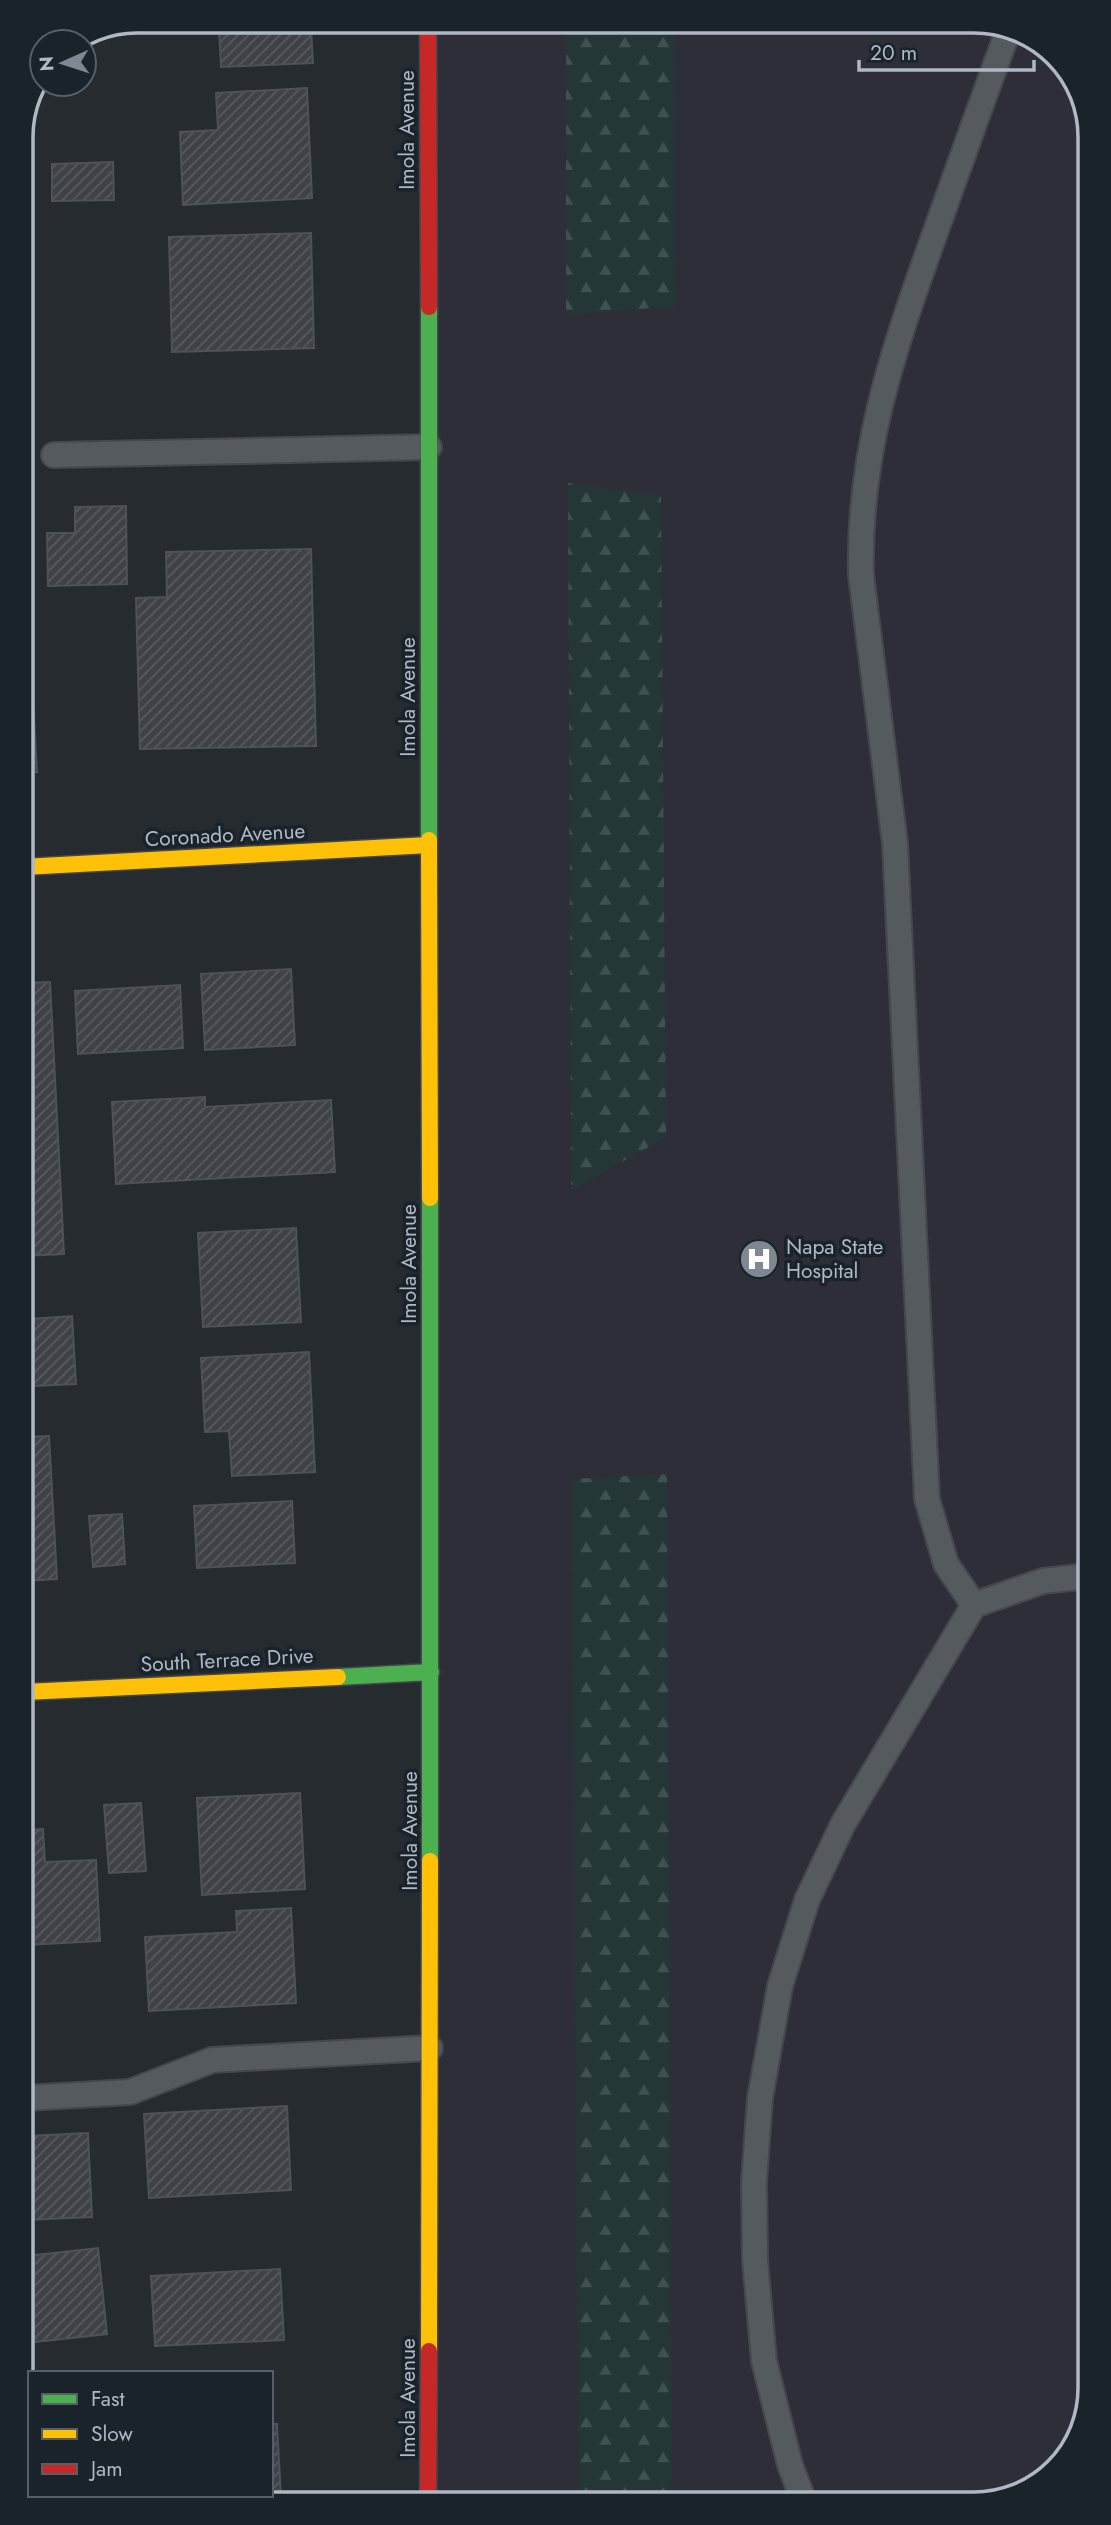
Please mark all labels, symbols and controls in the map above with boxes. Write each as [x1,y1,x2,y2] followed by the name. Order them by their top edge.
[28,28,98,98] north arrow
[859,28,1034,72] scale bar
[870,38,917,68] text: 20 m
[33,56,60,72] text: N
[392,70,422,190] street label: Imola Avenue
[393,637,423,757] street label: Imola Avenue
[144,816,306,854] street label: Coronado Avenue
[394,1204,424,1324] street label: Imola Avenue
[786,1232,883,1286] place label: Napa State Hospital
[738,1238,780,1280] hospital icon: Napa State Hospital
[140,1640,314,1680] street label: South Terrace Drive
[395,1771,425,1891] street label: Imola Avenue
[393,2338,423,2458] street label: Imola Avenue
[28,2371,273,2497] legend
[91,2384,124,2414] text: Fast
[91,2419,133,2449] text: Slow
[88,2454,123,2484] text: Jam

